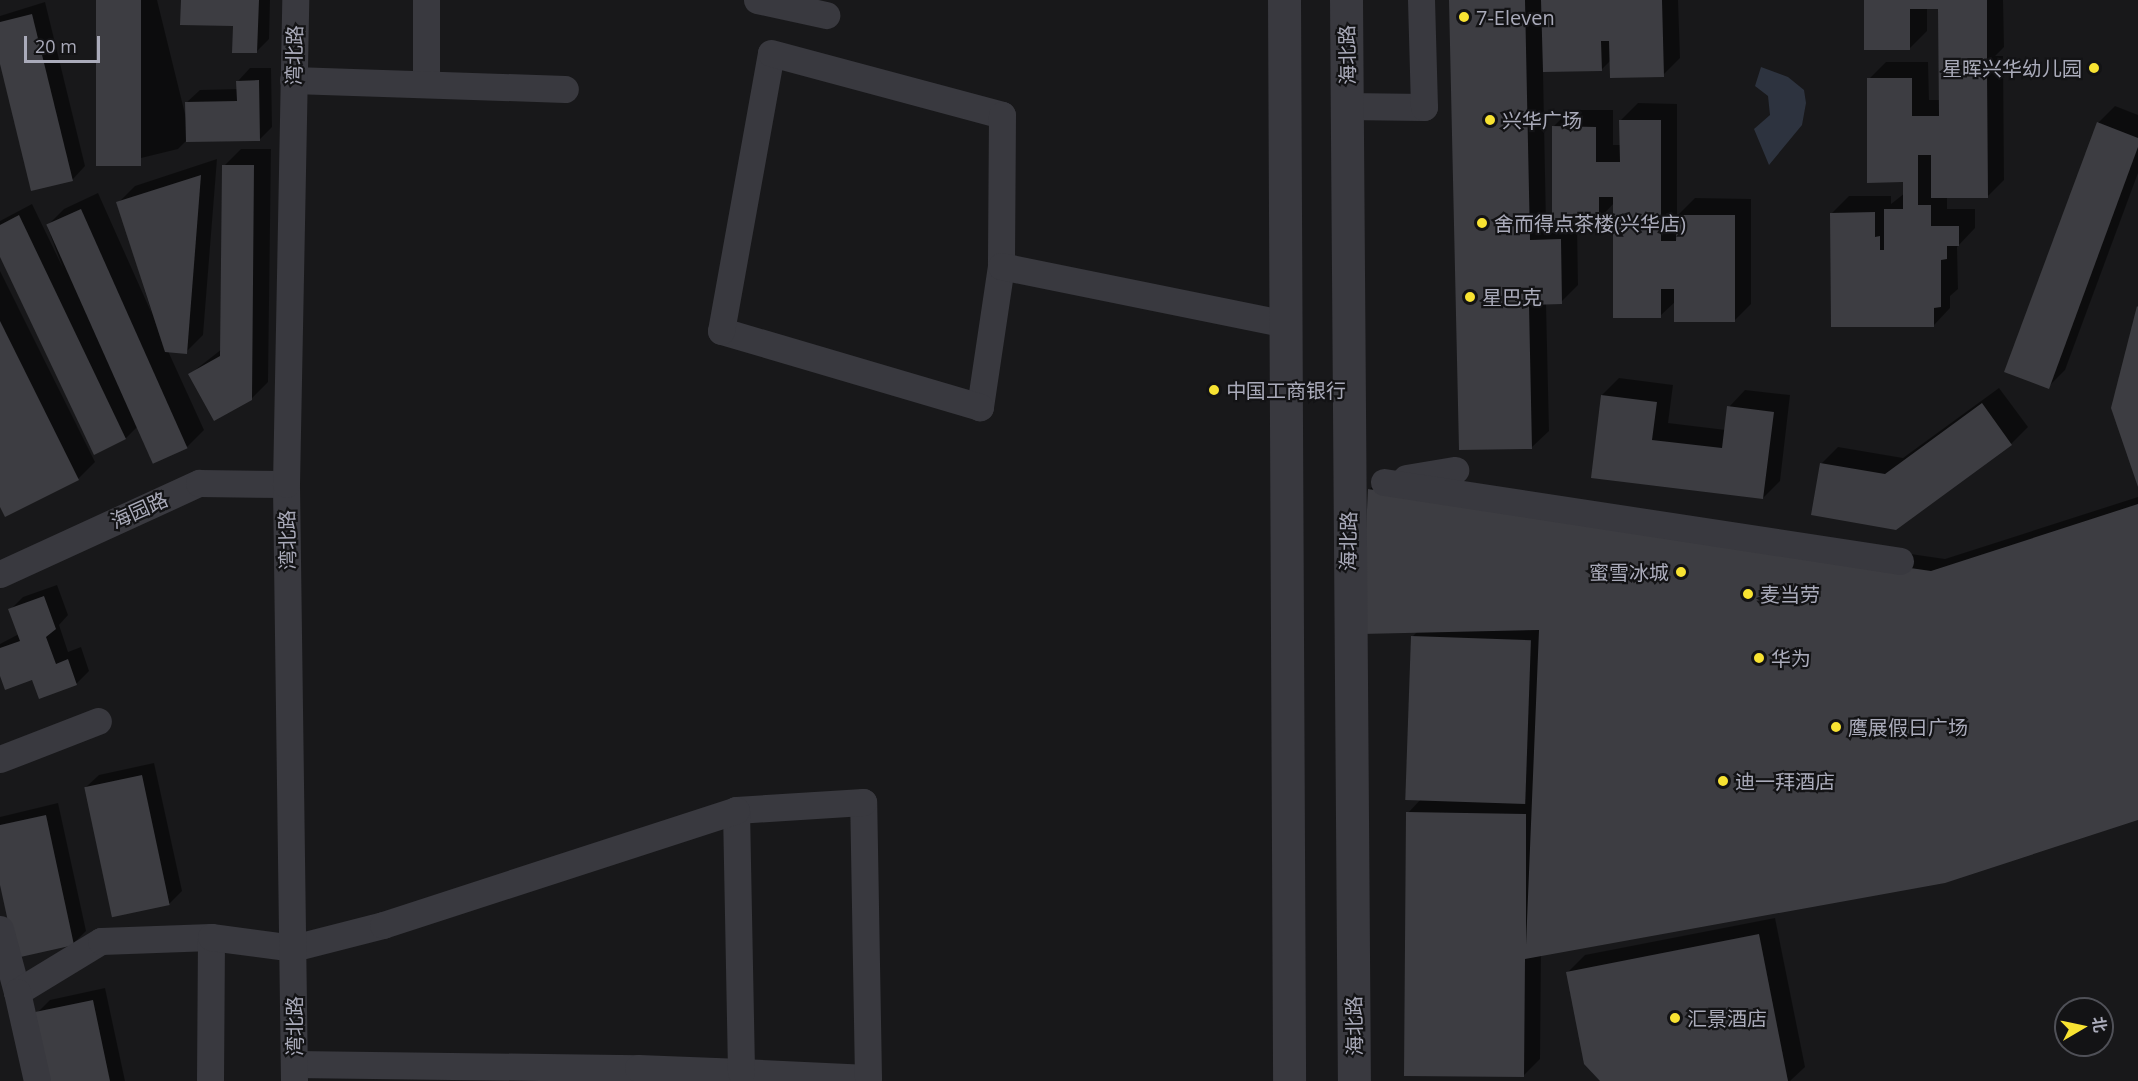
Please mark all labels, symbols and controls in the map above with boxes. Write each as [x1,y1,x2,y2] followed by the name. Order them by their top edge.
[1476,5,1555,29] place label: 7-Eleven
[1457,10,1471,24] marker: 7-Eleven
[27,24,104,62] scale bar
[281,25,307,85] street label: 湾北路
[1334,25,1360,85] street label: 海北路
[35,34,77,58] text: 20 m
[1942,56,2082,80] place label: 星晖兴华幼儿园
[2087,61,2101,75] marker: 星晖兴华幼儿园
[1502,108,1582,132] place label: 兴华广场
[1483,113,1497,127] marker: 兴华广场
[1494,211,1686,235] place label: 舍而得点茶楼(兴华店)
[1475,216,1489,230] marker: 舍而得点茶楼(兴华店)
[1482,285,1542,309] place label: 星巴克
[1463,290,1477,304] marker: 星巴克
[1226,378,1346,402] place label: 中国工商银行
[1207,383,1221,397] marker: 中国工商银行
[107,487,171,533] street label: 海园路
[274,510,300,570] street label: 湾北路
[1335,511,1361,571] street label: 海北路
[1589,560,1669,584] place label: 蜜雪冰城
[1674,565,1688,579] marker: 蜜雪冰城
[1760,582,1820,606] place label: 麦当劳
[1741,587,1755,601] marker: 麦当劳
[1771,646,1811,670] place label: 华为
[1752,651,1766,665] marker: 华为
[1848,715,1968,739] place label: 鹰展假日广场
[1829,720,1843,734] marker: 鹰展假日广场
[1735,769,1835,793] place label: 迪一拜酒店
[1716,774,1730,788] marker: 迪一拜酒店
[282,996,306,1056] street label: 湾北路
[1341,996,1367,1056] street label: 海北路
[2054,997,2114,1057] north arrow
[1687,1006,1767,1030] place label: 汇景酒店
[1668,1011,1682,1025] marker: 汇景酒店
[2088,1015,2112,1034] text: 北

